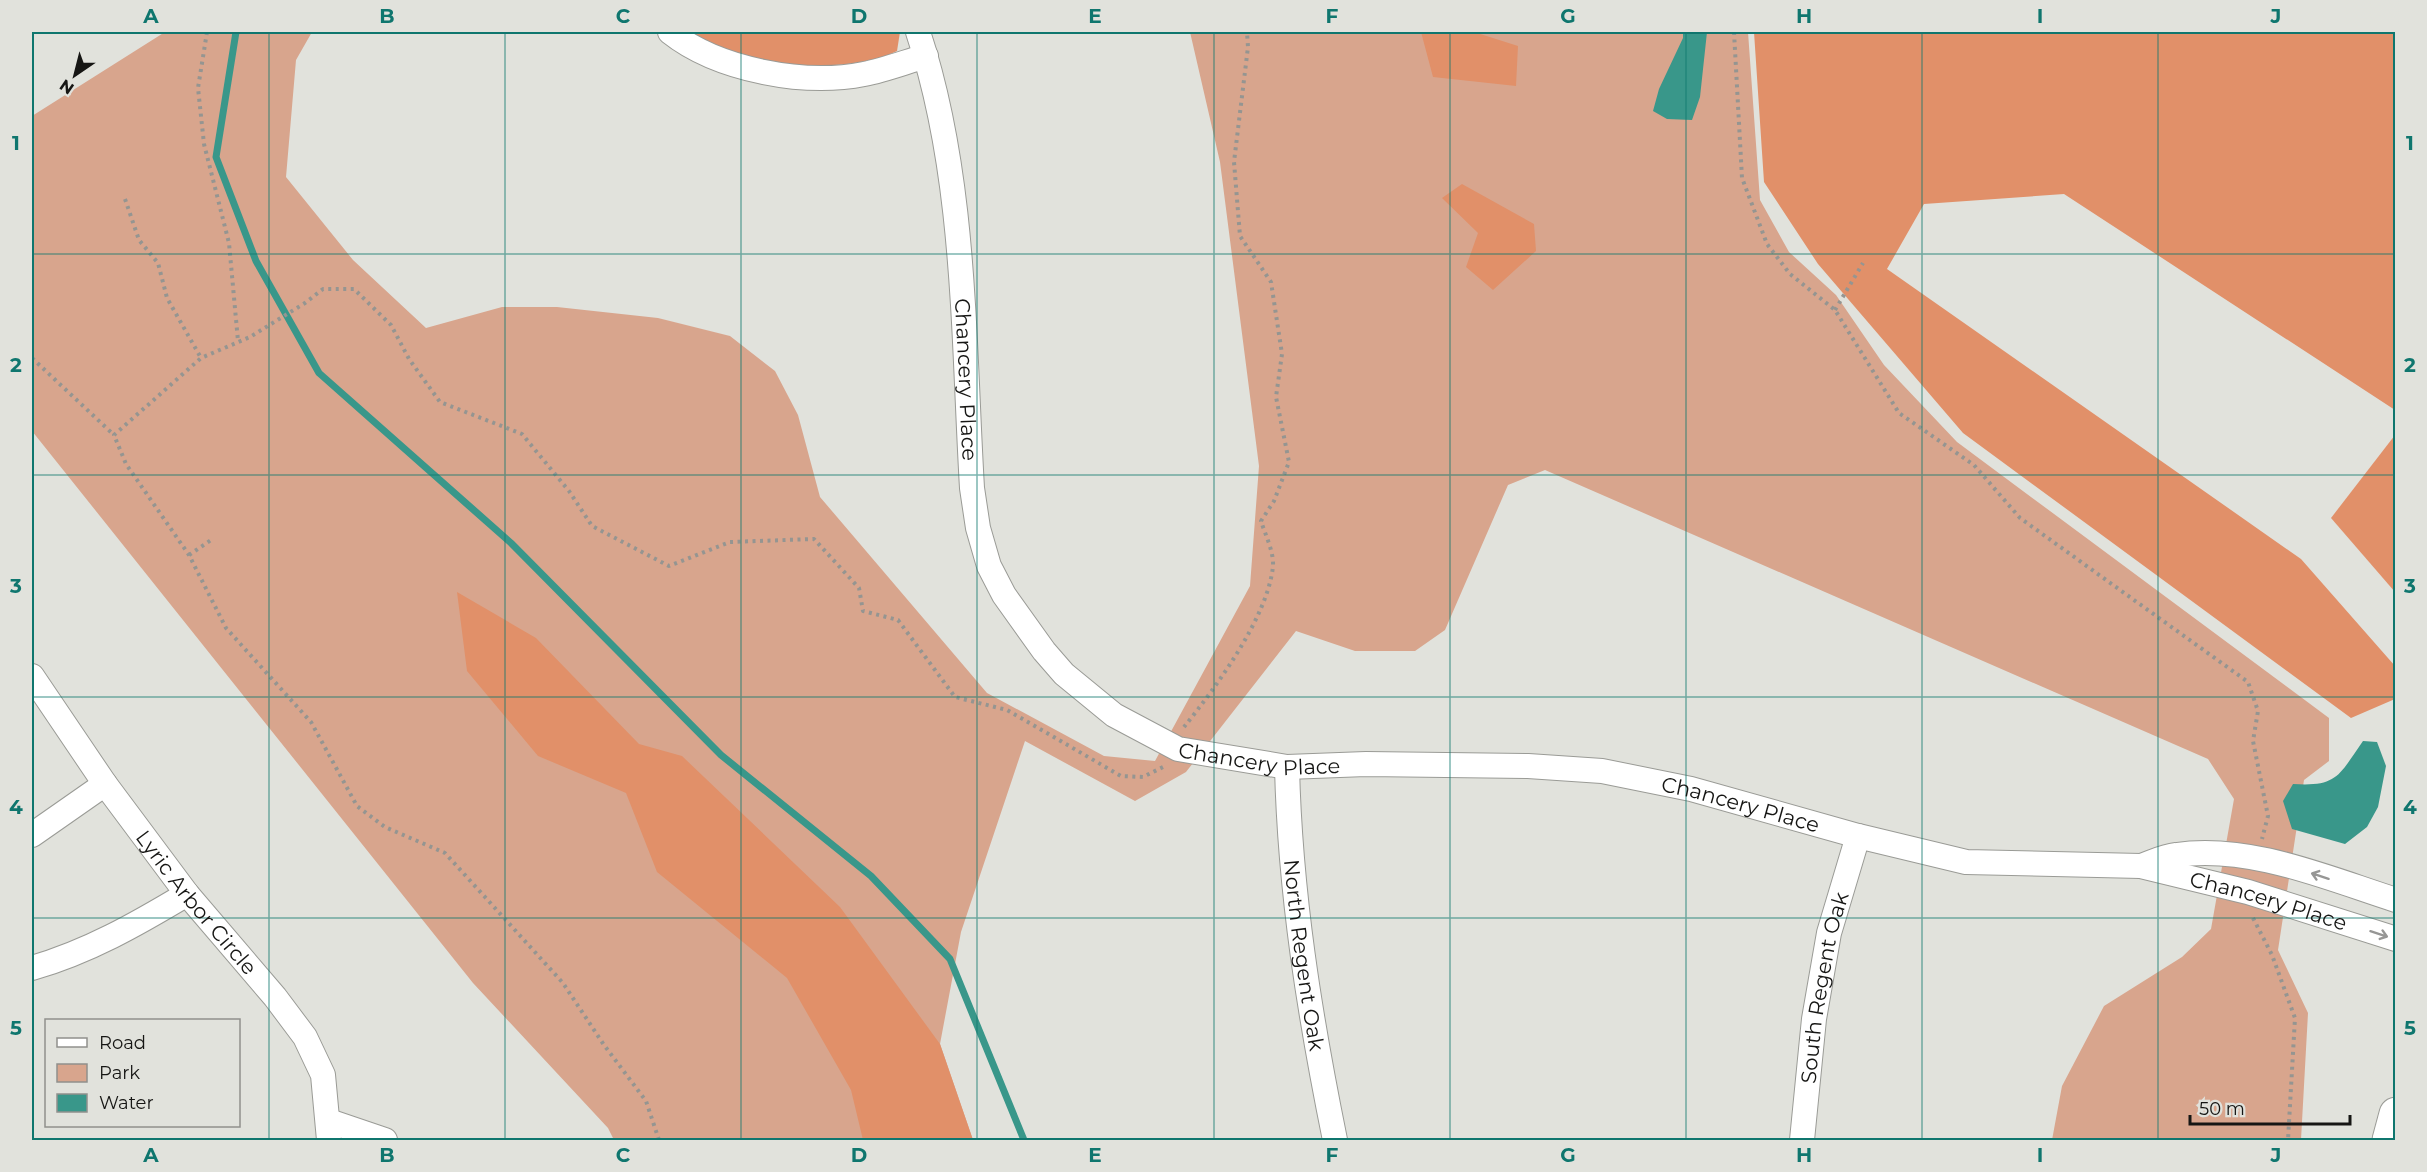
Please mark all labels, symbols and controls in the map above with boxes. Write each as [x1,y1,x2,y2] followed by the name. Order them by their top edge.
[142,4,159,28] text: A
[379,4,395,28] text: B
[616,4,631,28] text: C
[851,4,867,28] text: D
[1088,4,1102,28] text: E
[1326,4,1339,28] text: F
[1560,4,1576,28] text: G
[1796,4,1812,28] text: H
[2037,4,2043,28] text: I
[2270,4,2281,28] text: J
[45,45,105,105] north arrow
[56,75,77,98] text: N
[12,131,20,155] text: 1
[2406,131,2414,155] text: 1
[950,297,983,461] street label: Chancery Place
[10,353,22,377] text: 2
[2404,353,2416,377] text: 2
[9,574,22,598] text: 3
[2403,574,2416,598] text: 3
[1177,737,1341,780] street label: Chancery Place
[1659,771,1822,837] street label: Chancery Place
[9,795,23,819] text: 4
[2403,795,2417,819] text: 4
[131,825,263,979] street label: Lyric Arbor Circle
[1280,858,1330,1053] street label: North Regent Oak
[2187,866,2350,935] street label: Chancery Place
[2311,869,2330,880] one-way arrow
[1795,889,1853,1085] street label: South Regent Oak
[2369,929,2388,940] one-way arrow
[10,1016,22,1040] text: 5
[2404,1016,2416,1040] text: 5
[45,1019,240,1127] legend
[99,1032,146,1054] text: Road
[99,1062,140,1084] text: Park
[2190,1088,2350,1126] scale bar
[99,1092,154,1114] text: Water
[2199,1098,2245,1120] text: 50 m
[142,1143,159,1167] text: A
[379,1143,395,1167] text: B
[616,1143,631,1167] text: C
[851,1143,867,1167] text: D
[1088,1143,1102,1167] text: E
[1326,1143,1339,1167] text: F
[1560,1143,1576,1167] text: G
[1796,1143,1812,1167] text: H
[2037,1143,2043,1167] text: I
[2270,1143,2281,1167] text: J

